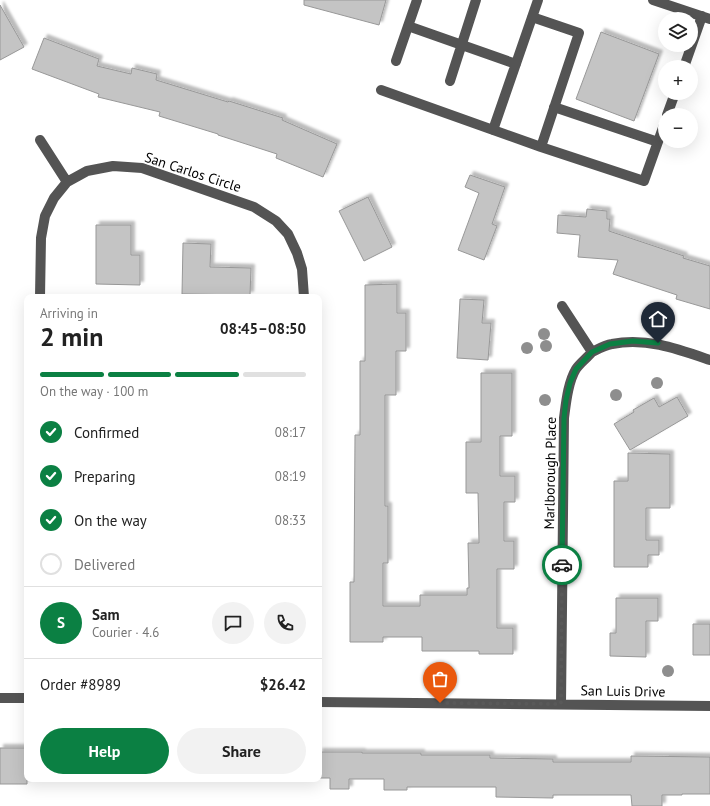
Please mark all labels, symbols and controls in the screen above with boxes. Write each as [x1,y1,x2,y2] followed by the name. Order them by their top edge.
[658,12,698,148] map controls
[658,12,698,52] button: layers
[658,60,698,100] button: +
[658,108,698,148] button: −
[142,148,244,196] street label: San Carlos Circle
[641,302,675,343] pin
[40,305,98,322] text: Arriving in
[647,308,669,330] icon: home
[220,319,306,338] text: 08:45–08:50
[40,320,103,353] text: 2 min
[40,383,148,400] text: On the way · 100 m
[540,417,560,529] street label: Marlborough Place
[40,421,62,443] icon: check
[74,423,139,442] text: Confirmed
[275,424,306,441] text: 08:17
[40,465,62,487] icon: check
[74,467,136,486] text: Preparing
[275,468,306,485] text: 08:19
[40,509,62,531] icon: check
[74,511,147,530] text: On the way
[275,512,306,529] text: 08:33
[542,545,582,585] courier
[551,554,573,576] icon: car
[74,555,135,574] text: Delivered
[212,602,254,644] button: chat
[264,602,306,644] button: phone
[92,605,119,624] text: Sam
[57,613,65,632] text: S
[92,624,159,641] text: Courier · 4.6
[423,662,457,703] pin
[429,668,451,690] icon: bag
[40,675,121,694] text: Order #8989
[260,675,306,694] text: $26.42
[580,681,666,701] street label: San Luis Drive
[40,728,169,774] button: Help
[177,728,306,774] button: Share

